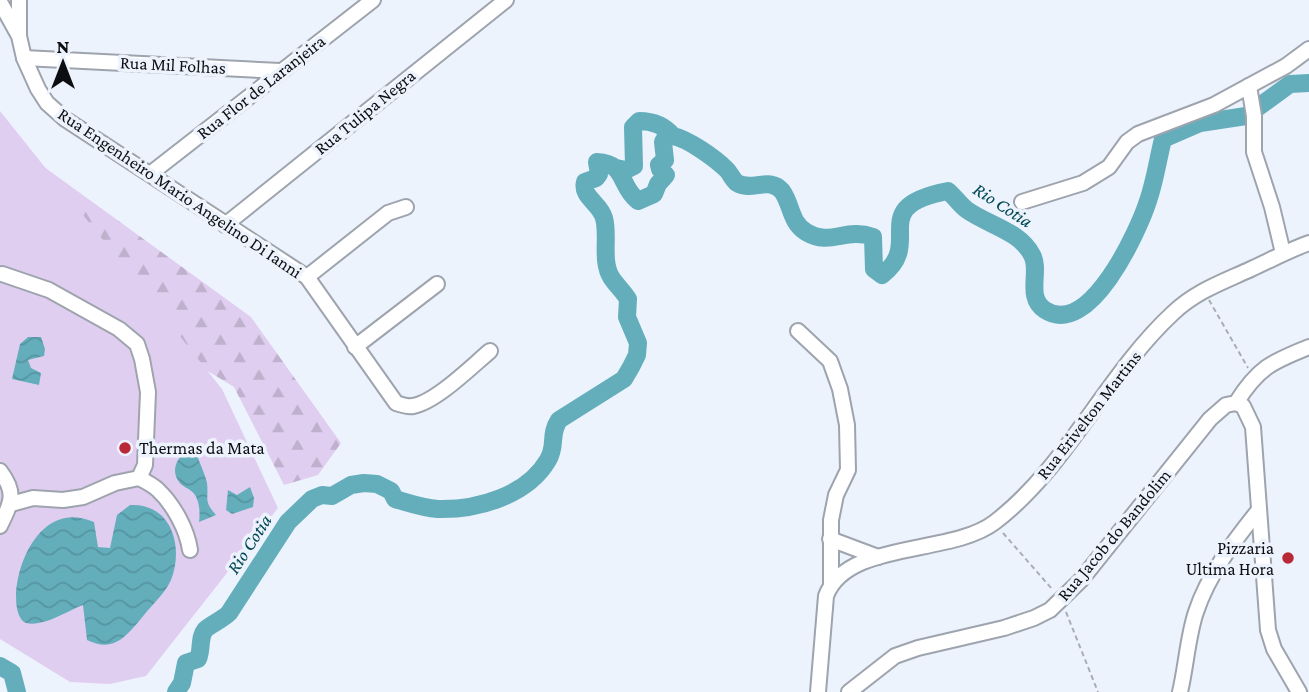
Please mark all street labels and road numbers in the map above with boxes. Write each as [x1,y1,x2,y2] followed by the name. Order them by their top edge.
[193,31,330,144] street label: Rua Flor de Laranjeira
[120,52,226,78] street label: Rua Mil Folhas
[311,65,419,159] street label: Rua Tulipa Negra
[54,104,306,282] street label: Rua Engenheiro Mario Angelino Di Ianni
[1033,347,1145,483] street label: Rua Erivelton Martins
[1053,465,1175,605] street label: Rua Jacob do Bandolim

